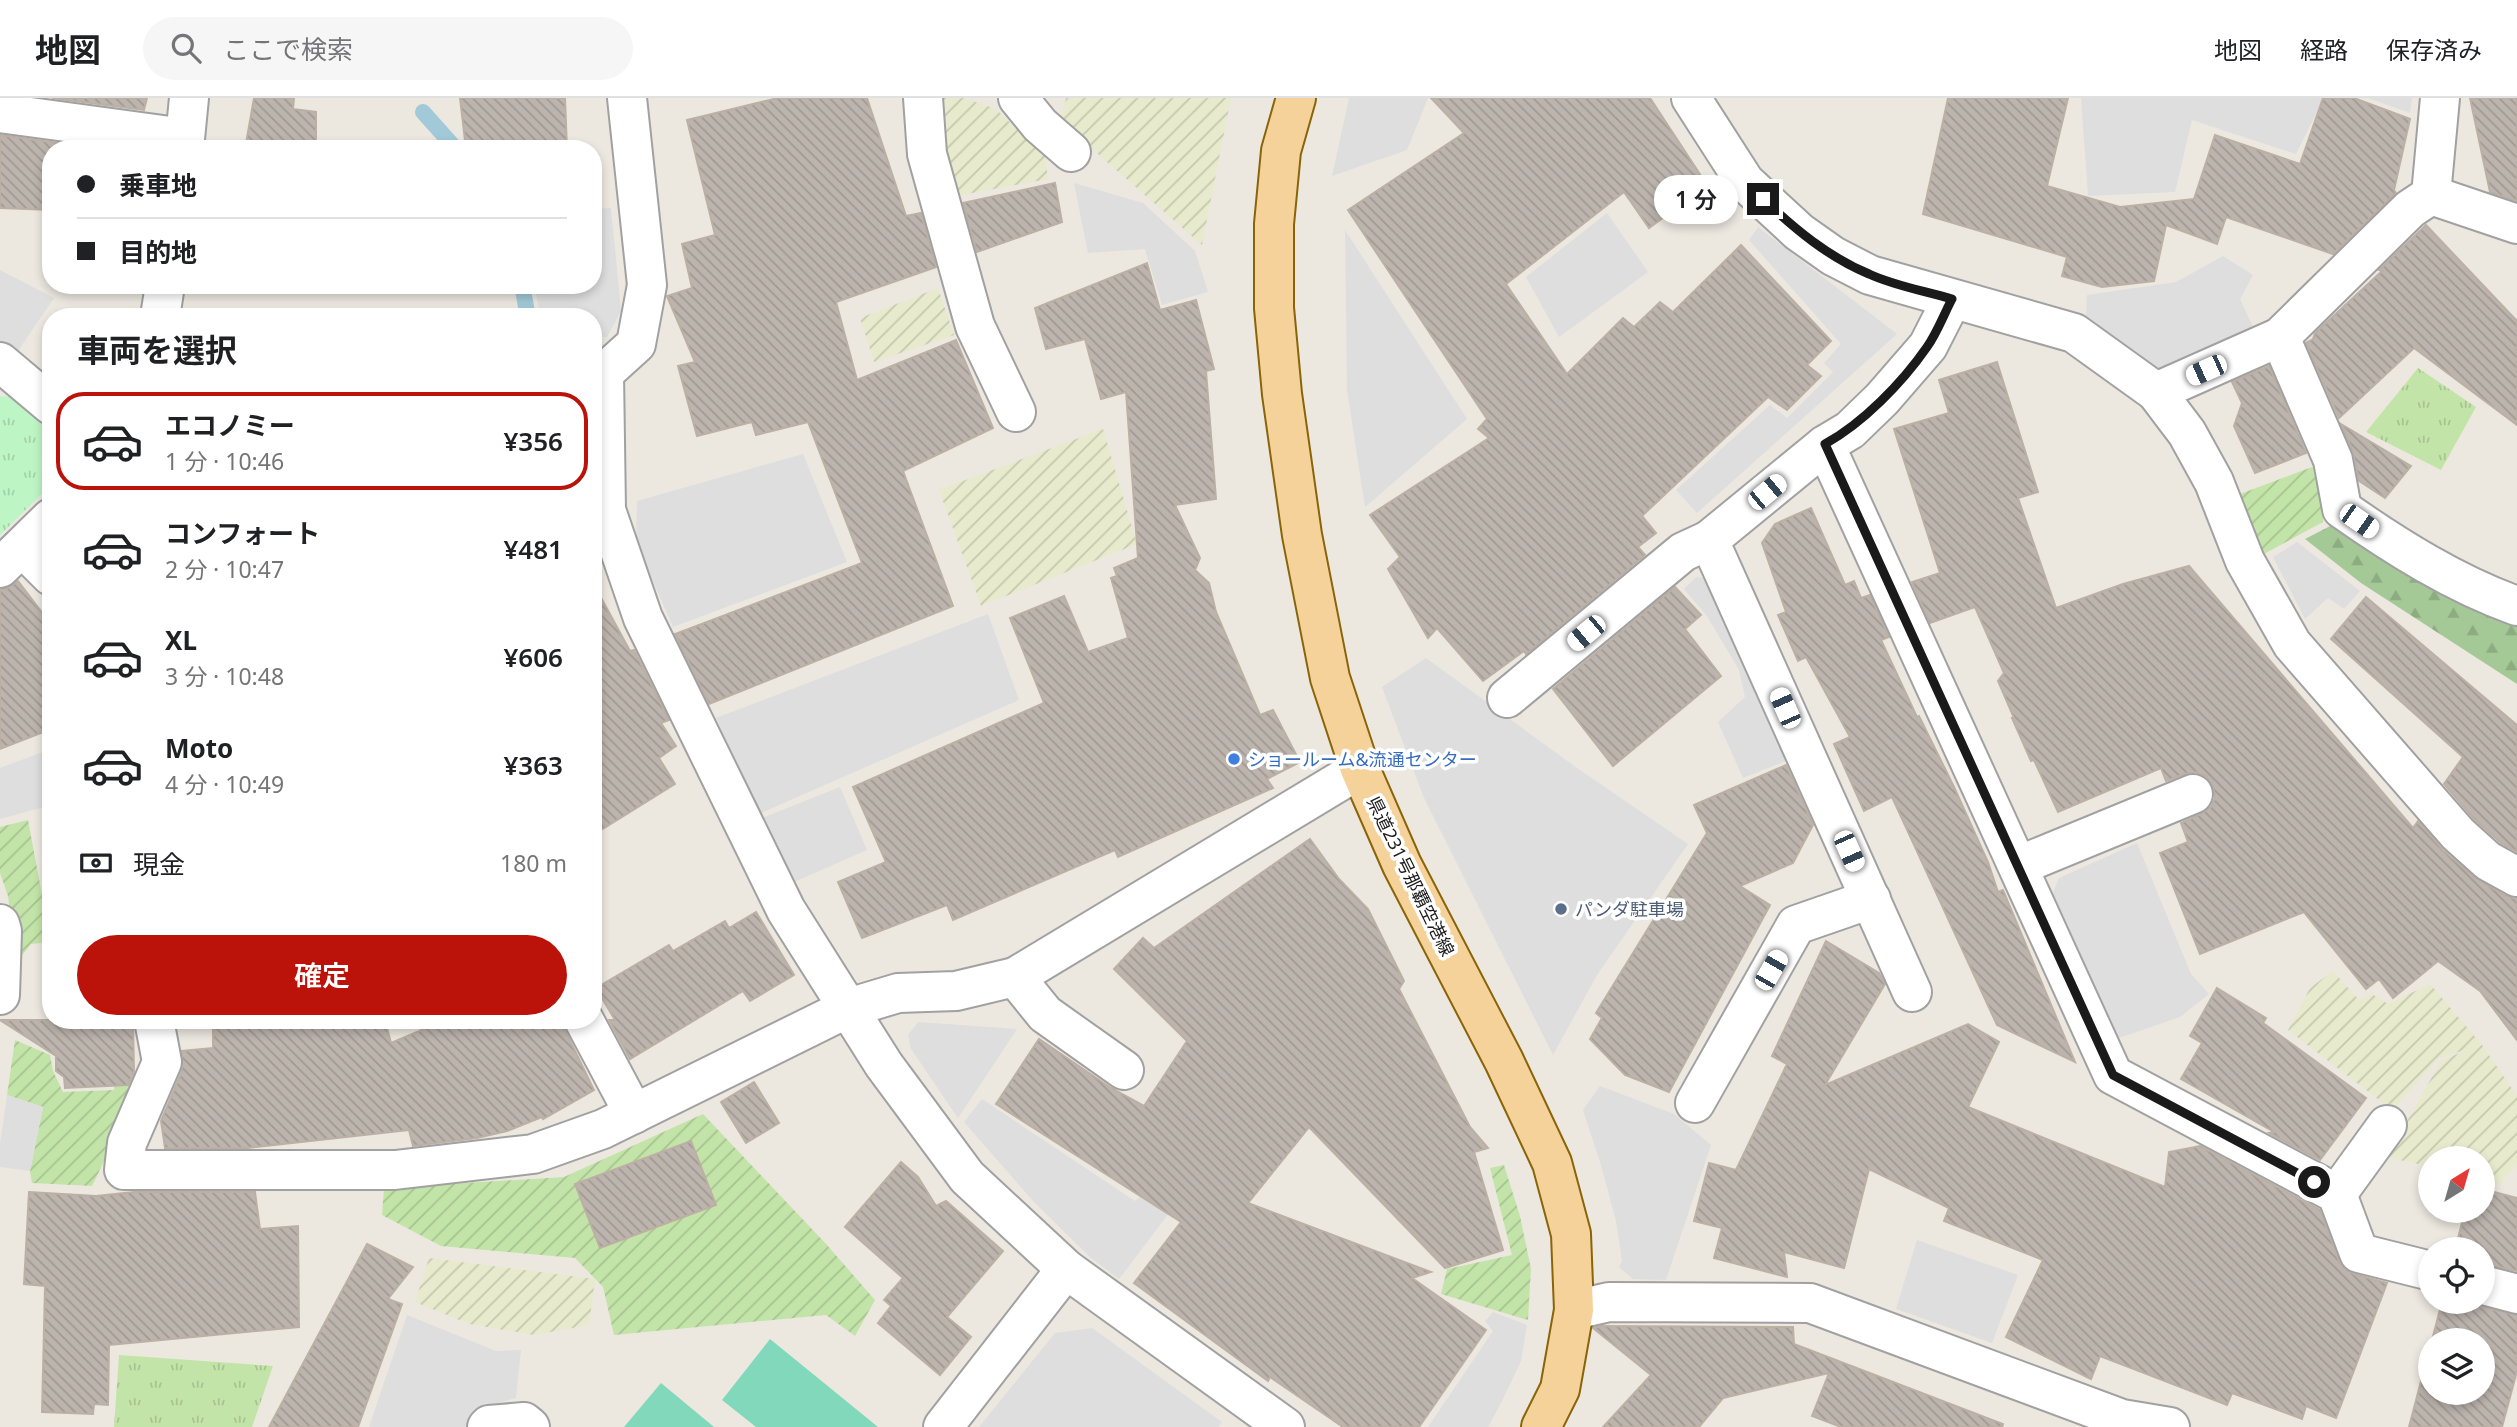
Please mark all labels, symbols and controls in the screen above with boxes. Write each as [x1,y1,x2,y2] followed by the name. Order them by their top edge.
[143,17,633,80] search box
[35,27,101,72] text: 地図
[167,29,205,67] icon: search
[223,31,353,67] text: ここで検索
[2214,33,2262,66] text: 地図
[2300,33,2348,66] text: 経路
[2386,33,2482,66] text: 保存済み
[119,167,197,203] text: 乗車地
[1654,174,1738,224] callout: 1 分
[1675,183,1717,215] text: 1 分
[1747,183,1779,215] route end
[119,234,197,270] text: 目的地
[77,328,237,371] text: 車両を選択
[2183,352,2230,388] car
[165,407,295,443] text: エコノミー
[81,410,144,473] icon: car
[504,423,563,459] text: ¥356
[165,445,284,477] text: 1 分 · 10:46
[1745,470,1790,514] car
[2336,500,2383,542] car
[165,515,320,551] text: コンフォート
[81,518,144,581] icon: car
[504,531,563,567] text: ¥481
[165,553,284,585] text: 2 分 · 10:47
[1564,611,1609,655] car
[165,622,197,658] text: XL
[81,626,144,689] icon: car
[504,639,563,675] text: ¥606
[165,660,284,692] text: 3 分 · 10:48
[1767,685,1804,731] car
[165,730,233,766] text: Moto
[81,734,144,797] icon: car
[504,747,563,783] text: ¥363
[1248,747,1477,771] place label: ショールーム&流通センター
[1226,751,1242,767] marker: ショールーム&流通センター
[165,768,284,800] text: 4 分 · 10:49
[1362,792,1460,960] street label: 県道231号那覇空港線
[1831,828,1868,874] car
[77,844,115,882] icon: cash
[133,846,185,882] text: 現金
[500,847,567,879] text: 180 m
[1575,897,1684,921] place label: パンダ駐車場
[1553,901,1569,917] marker: パンダ駐車場
[77,935,567,1015] button: 確定
[1752,947,1791,993] car
[2418,1146,2496,1223] north arrow
[2418,1146,2495,1405] map controls
[2298,1166,2330,1198] route start
[2418,1237,2495,1314] button: locate
[2418,1328,2495,1405] button: layers

